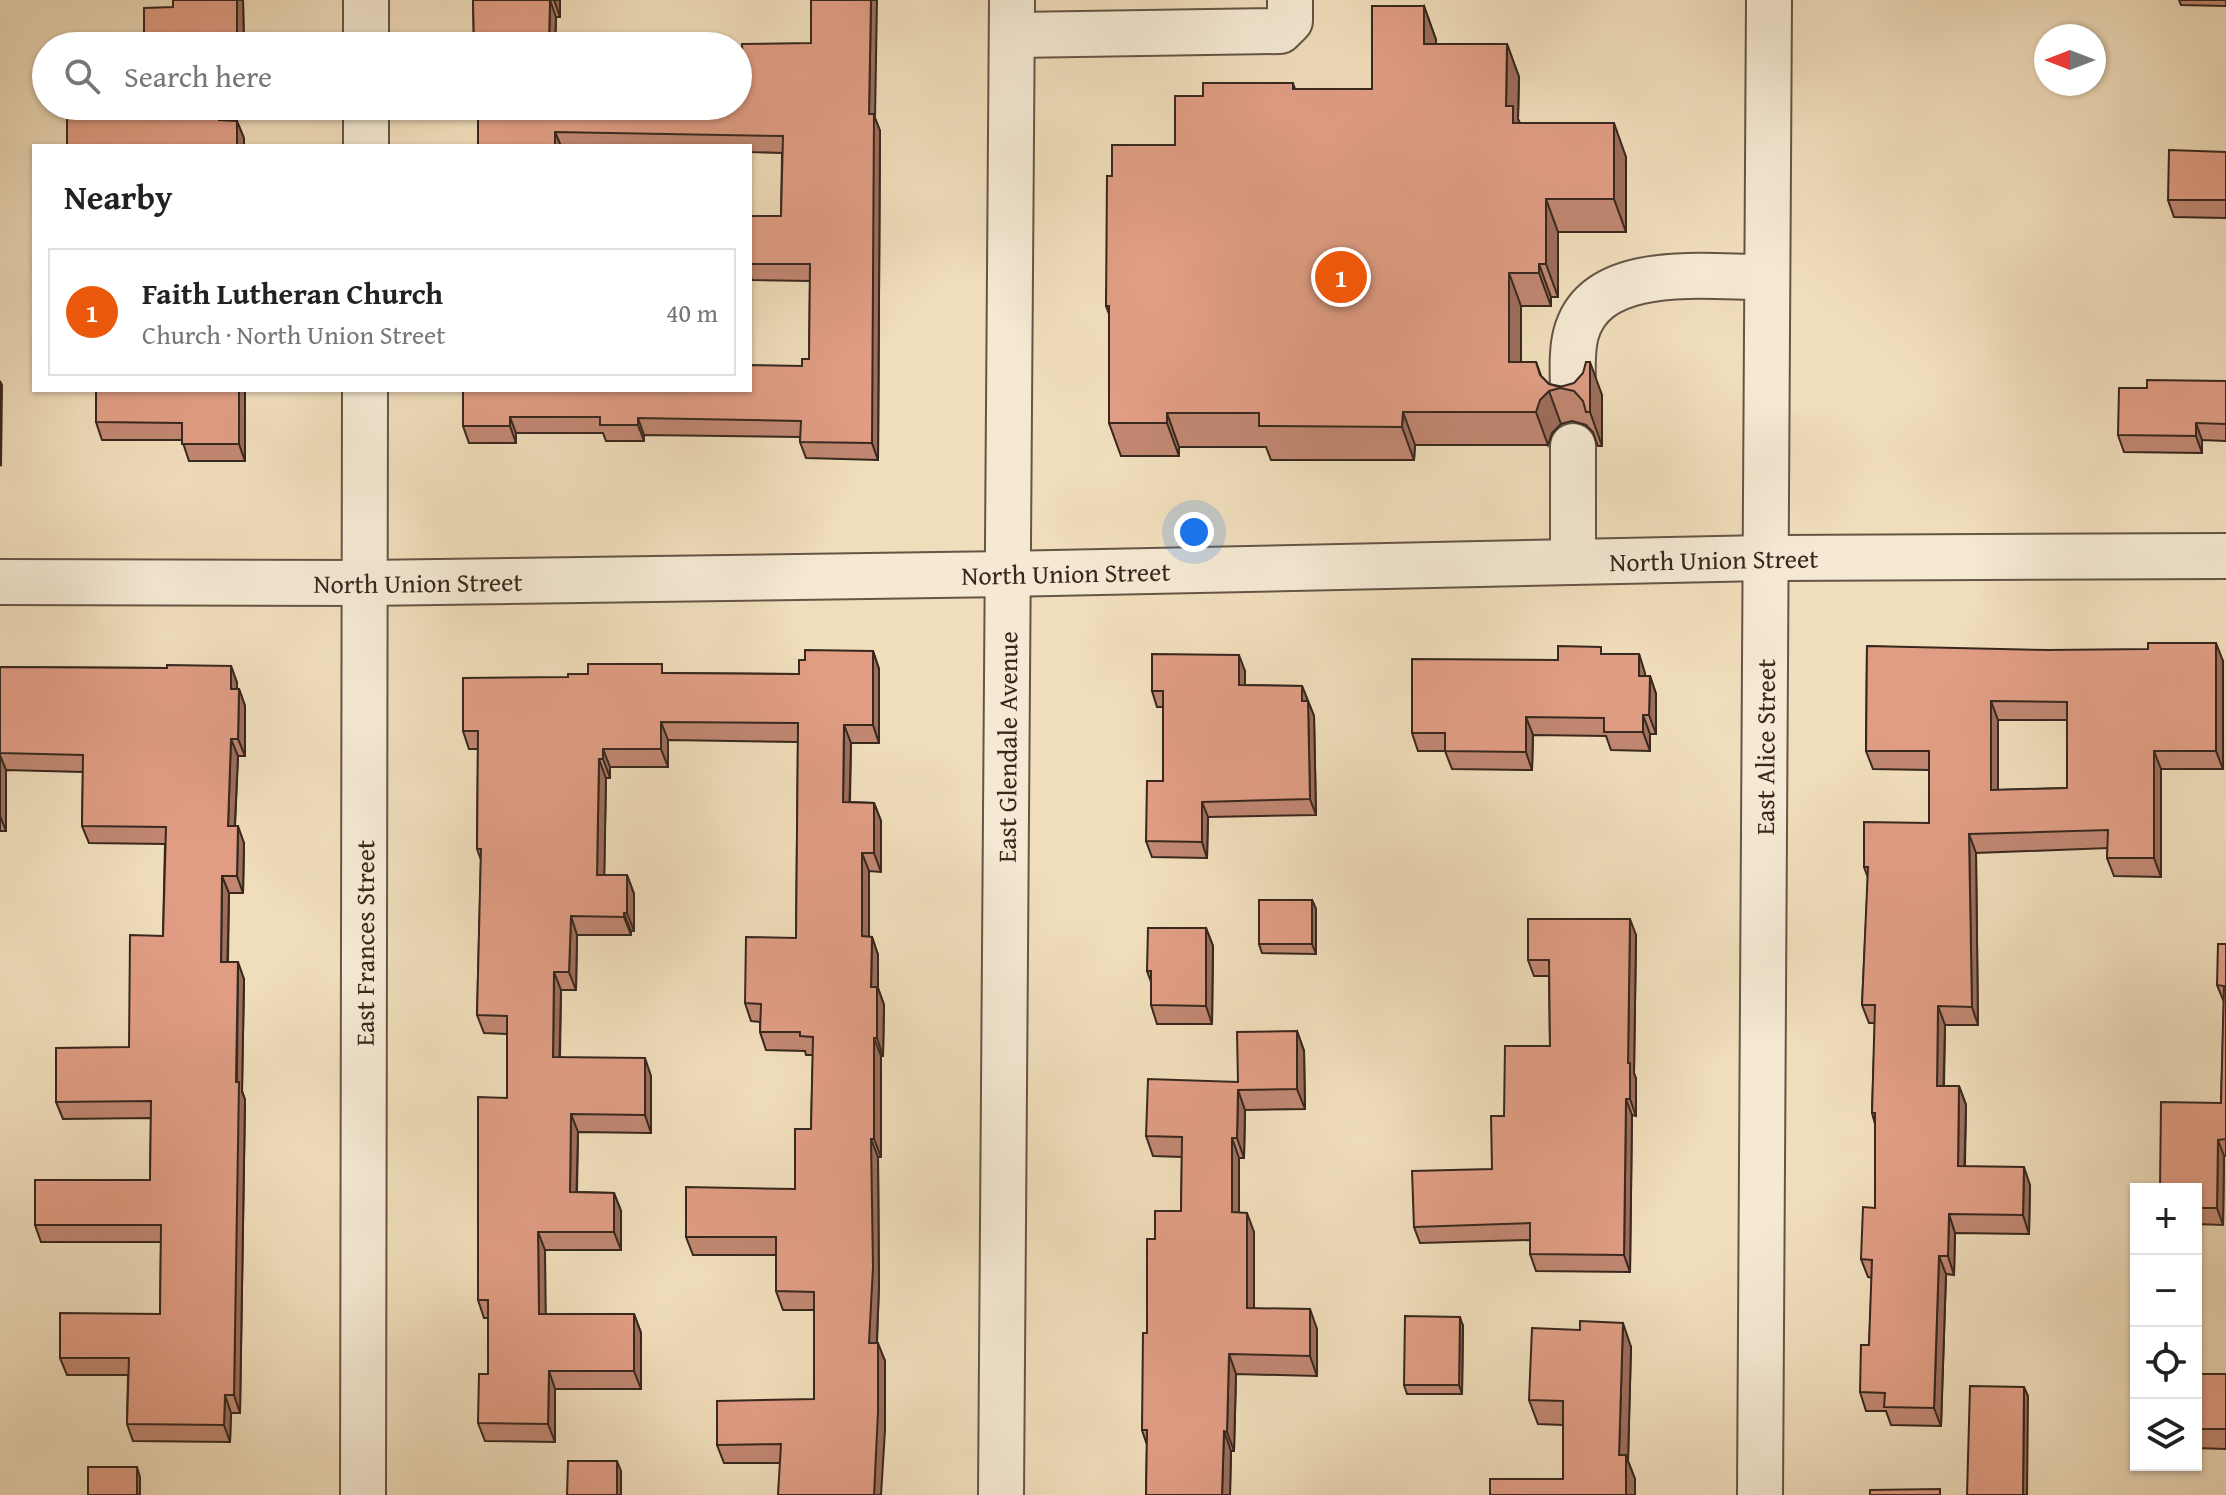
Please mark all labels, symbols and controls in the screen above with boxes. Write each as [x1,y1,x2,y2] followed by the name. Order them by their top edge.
[2034,24,2106,96] north arrow
[32,32,752,120] search box
[60,54,104,98] icon: search
[124,54,272,98] text: Search here
[64,172,173,221] text: Nearby
[1315,247,1367,307] pin: 1
[142,271,443,315] text: Faith Lutheran Church
[85,293,99,332] text: 1
[666,293,718,332] text: 40 m
[142,315,446,354] text: Church · North Union Street
[1174,512,1214,552] your location
[1609,538,1818,581] street label: North Union Street
[961,551,1171,594] street label: North Union Street
[313,561,523,603] street label: North Union Street
[986,631,1027,863] street label: East Glendale Avenue
[1744,659,1785,835] street label: East Alice Street
[344,840,384,1046] street label: East Frances Street
[2130,1183,2202,1471] map controls
[2130,1183,2202,1255] button: +
[2130,1255,2202,1327] button: −
[2130,1327,2202,1399] button: locate
[2130,1399,2202,1471] button: layers

